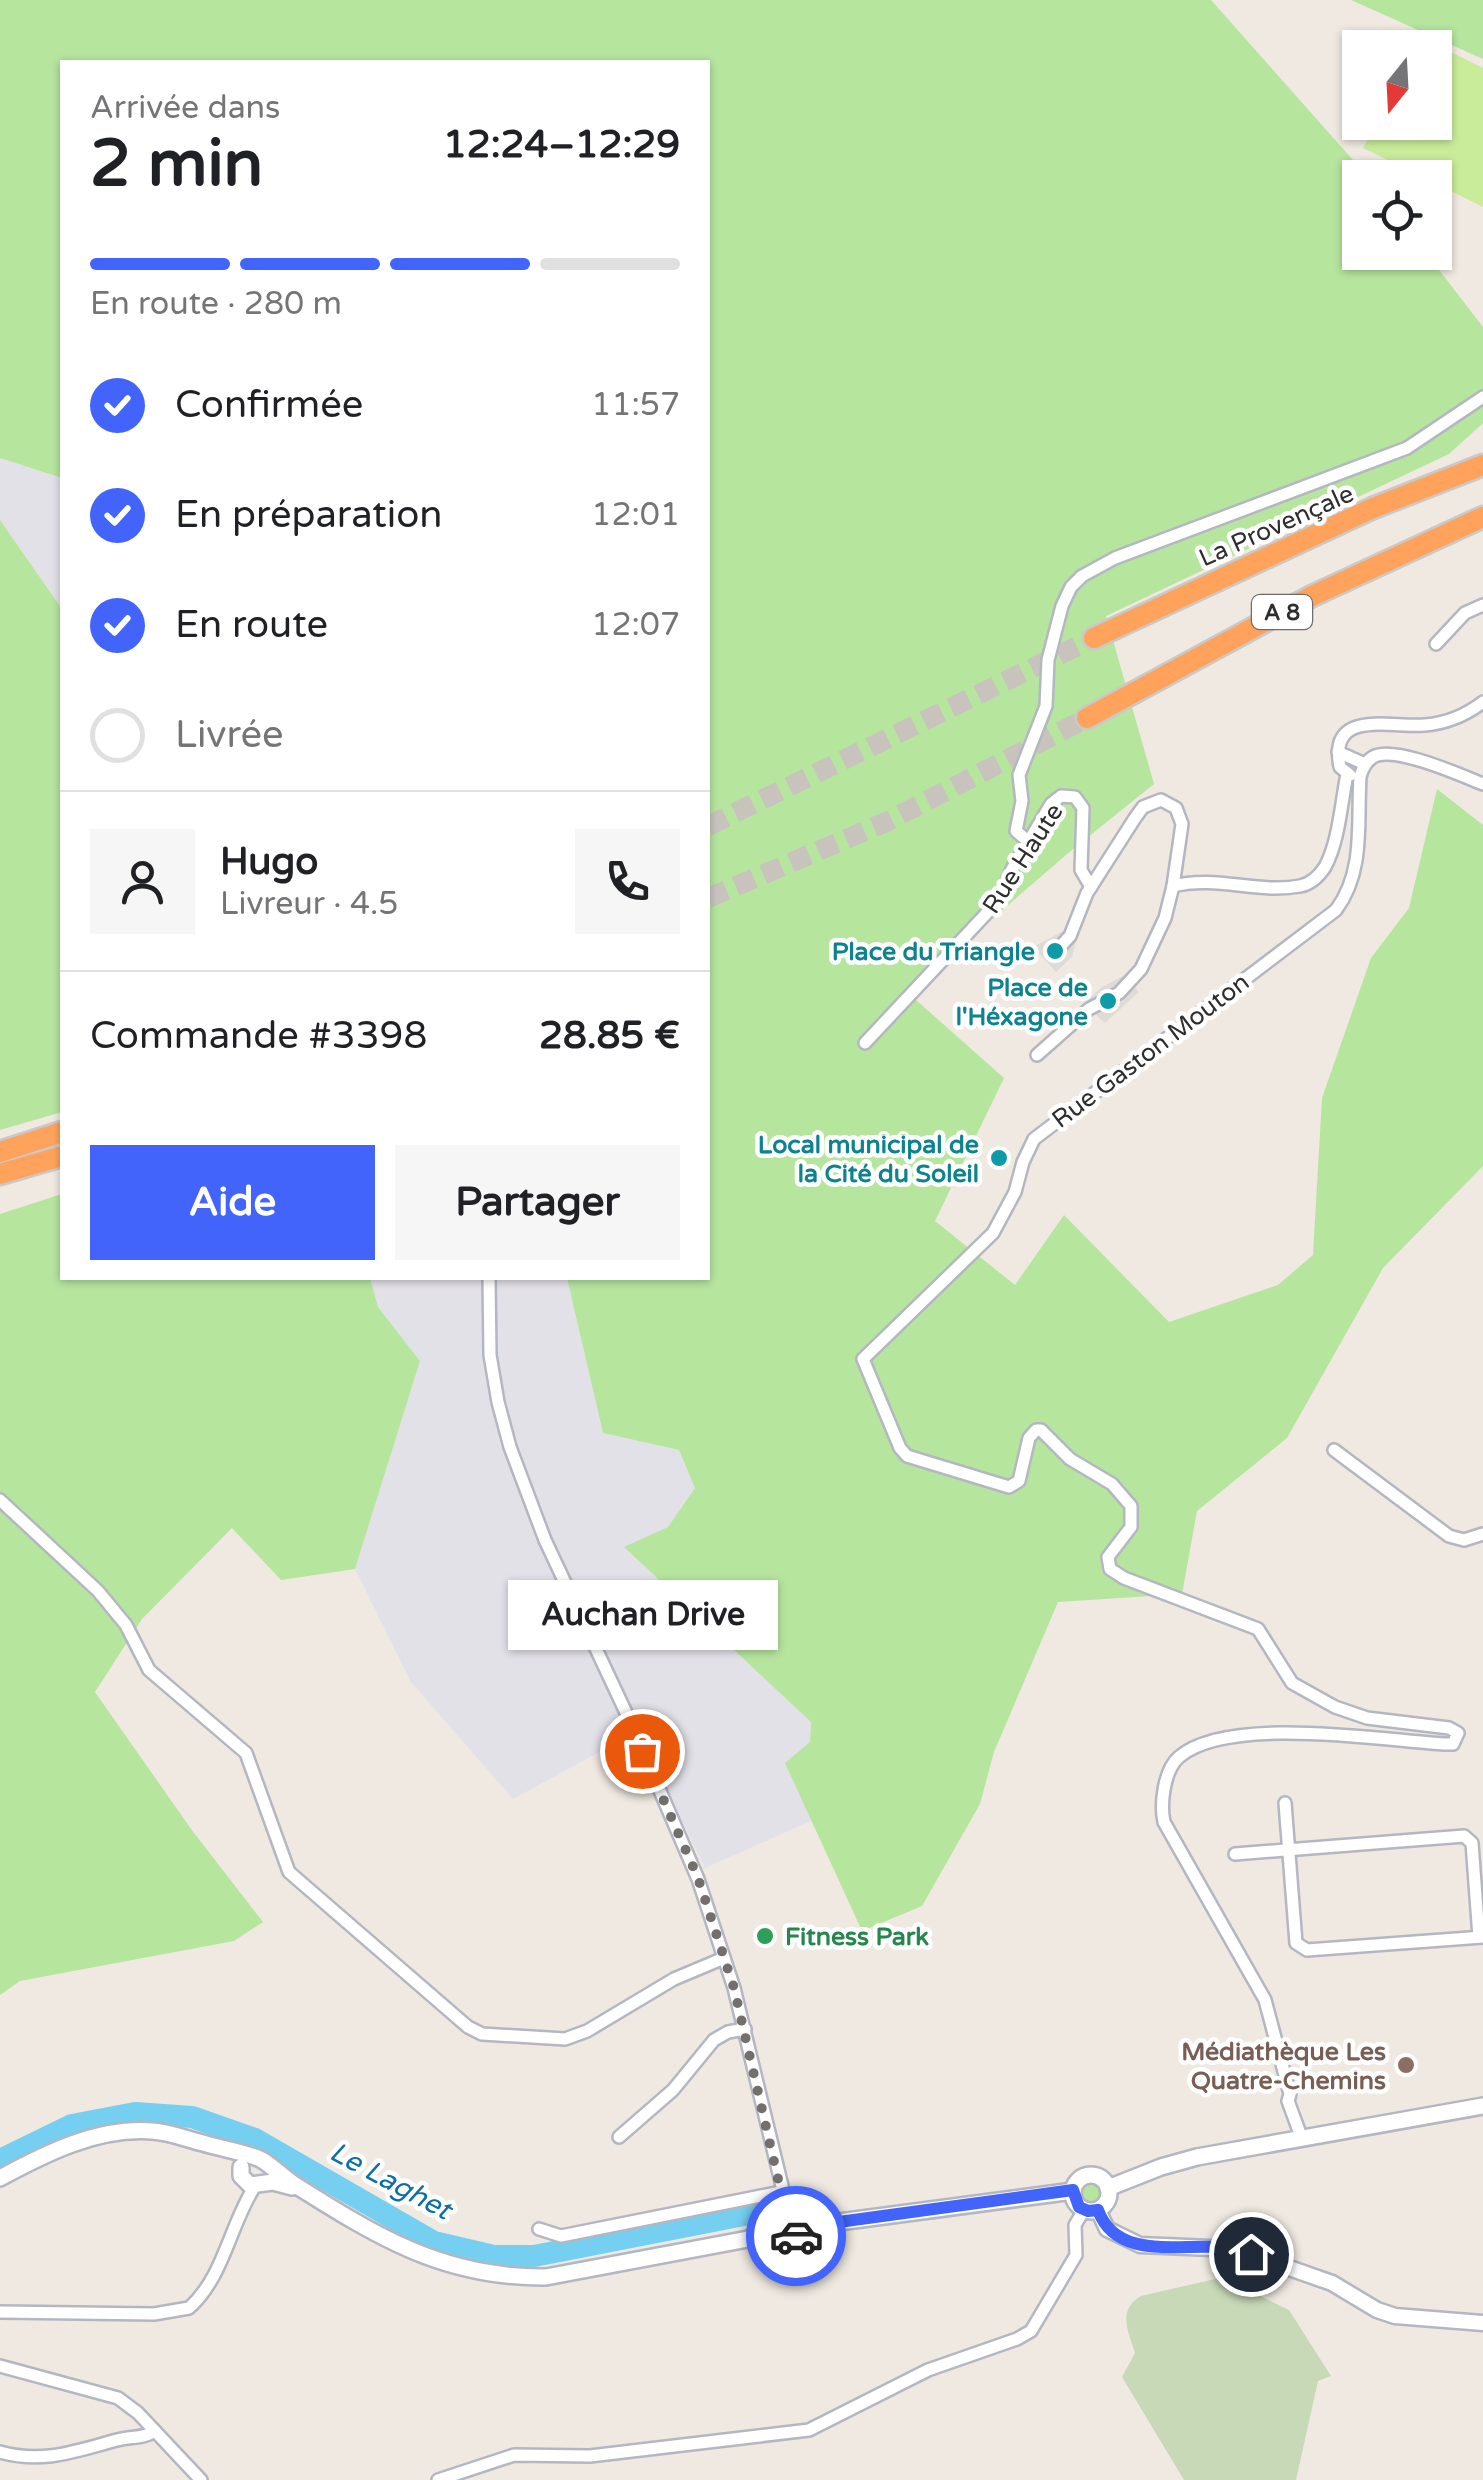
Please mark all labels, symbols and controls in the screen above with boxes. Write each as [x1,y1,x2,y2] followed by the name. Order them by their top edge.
[1342,30,1452,140] north arrow
[1342,30,1452,270] map controls
[90,89,280,127] text: Arrivée dans
[443,122,680,168] text: 12:24–12:29
[90,125,263,204] text: 2 min
[1342,160,1452,270] button: locate
[90,285,342,323] text: En route · 280 m
[90,378,145,433] icon: check
[175,382,363,428] text: Confirmée
[591,386,680,424] text: 11:57
[1194,478,1358,573] street label: La Provençale
[90,488,145,543] icon: check
[175,492,442,538] text: En préparation
[591,496,680,534] text: 12:01
[1252,595,1312,629] road number: A 8
[90,598,145,653] icon: check
[175,602,328,648] text: En route
[591,606,680,644] text: 12:07
[175,712,284,758] text: Livrée
[976,798,1070,919] street label: Rue Haute
[90,829,195,934] button: person
[575,829,680,934] button: phone
[220,839,318,885] text: Hugo
[220,885,398,923] text: Livreur · 4.5
[832,937,1035,967] place label: Place du Triangle
[1044,940,1066,962] marker: Place du Triangle
[1046,967,1255,1135] street label: Rue Gaston Mouton
[956,973,1088,1032] place label: Place de l'Héxagone
[1097,990,1119,1012] marker: Place de l'Héxagone
[90,1013,427,1059] text: Commande #3398
[539,1013,680,1059] text: 28.85 €
[758,1130,979,1189] place label: Local municipal de la Cité du Soleil
[90,1145,375,1260] button: Aide
[395,1145,680,1260] button: Partager
[988,1147,1010,1169] marker: Local municipal de la Cité du Soleil
[507,1581,777,1651] callout: Auchan Drive
[541,1596,745,1634] text: Auchan Drive
[600,1709,685,1794] pin
[615,1724,670,1779] icon: bag
[785,1922,929,1952] place label: Fitness Park
[754,1925,776,1947] marker: Fitness Park
[1181,2037,1386,2096] place label: Médiathèque Les Quatre-Chemins
[1395,2054,1417,2076] marker: Médiathèque Les Quatre-Chemins
[324,2135,460,2229] water label: Le Laghet
[746,2186,846,2286] courier
[769,2209,824,2264] icon: car
[1209,2212,1294,2297] pin
[1224,2227,1279,2282] icon: home

